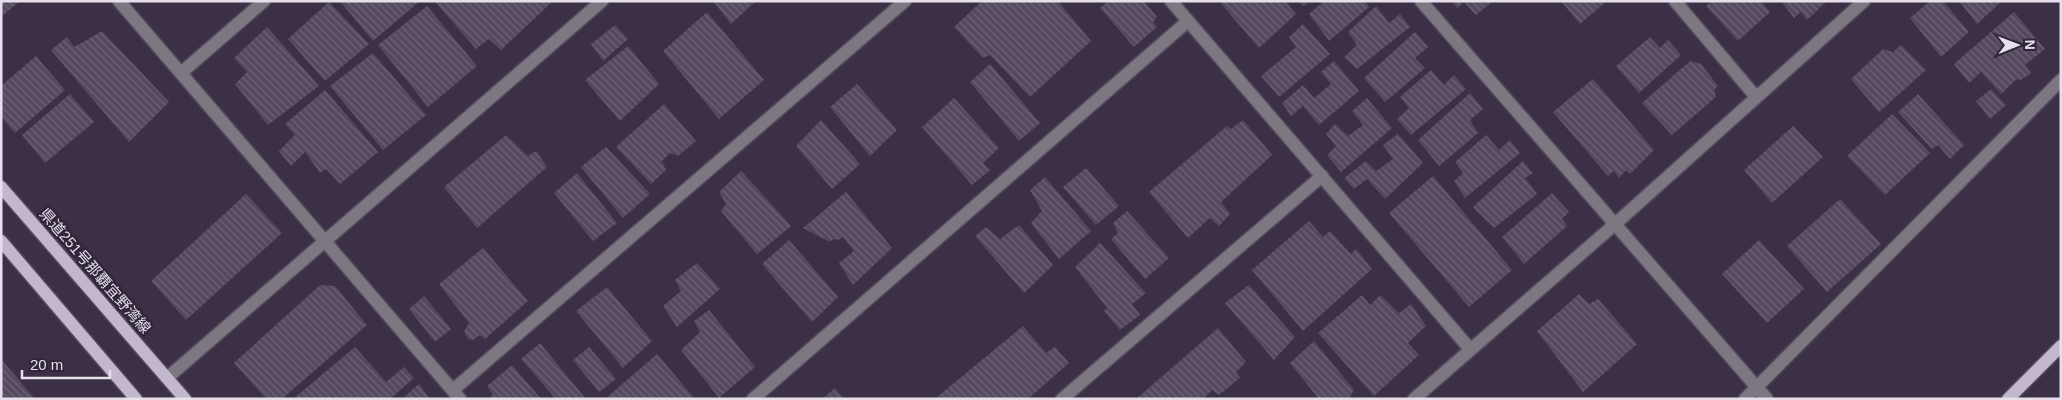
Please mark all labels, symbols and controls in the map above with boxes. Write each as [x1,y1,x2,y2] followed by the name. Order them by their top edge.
[1992,20,2042,70] north arrow
[2022,40,2038,50] text: N
[36,205,154,337] street label: 県道251号那覇宜野湾線
[22,348,110,380] scale bar
[30,356,63,373] text: 20 m

